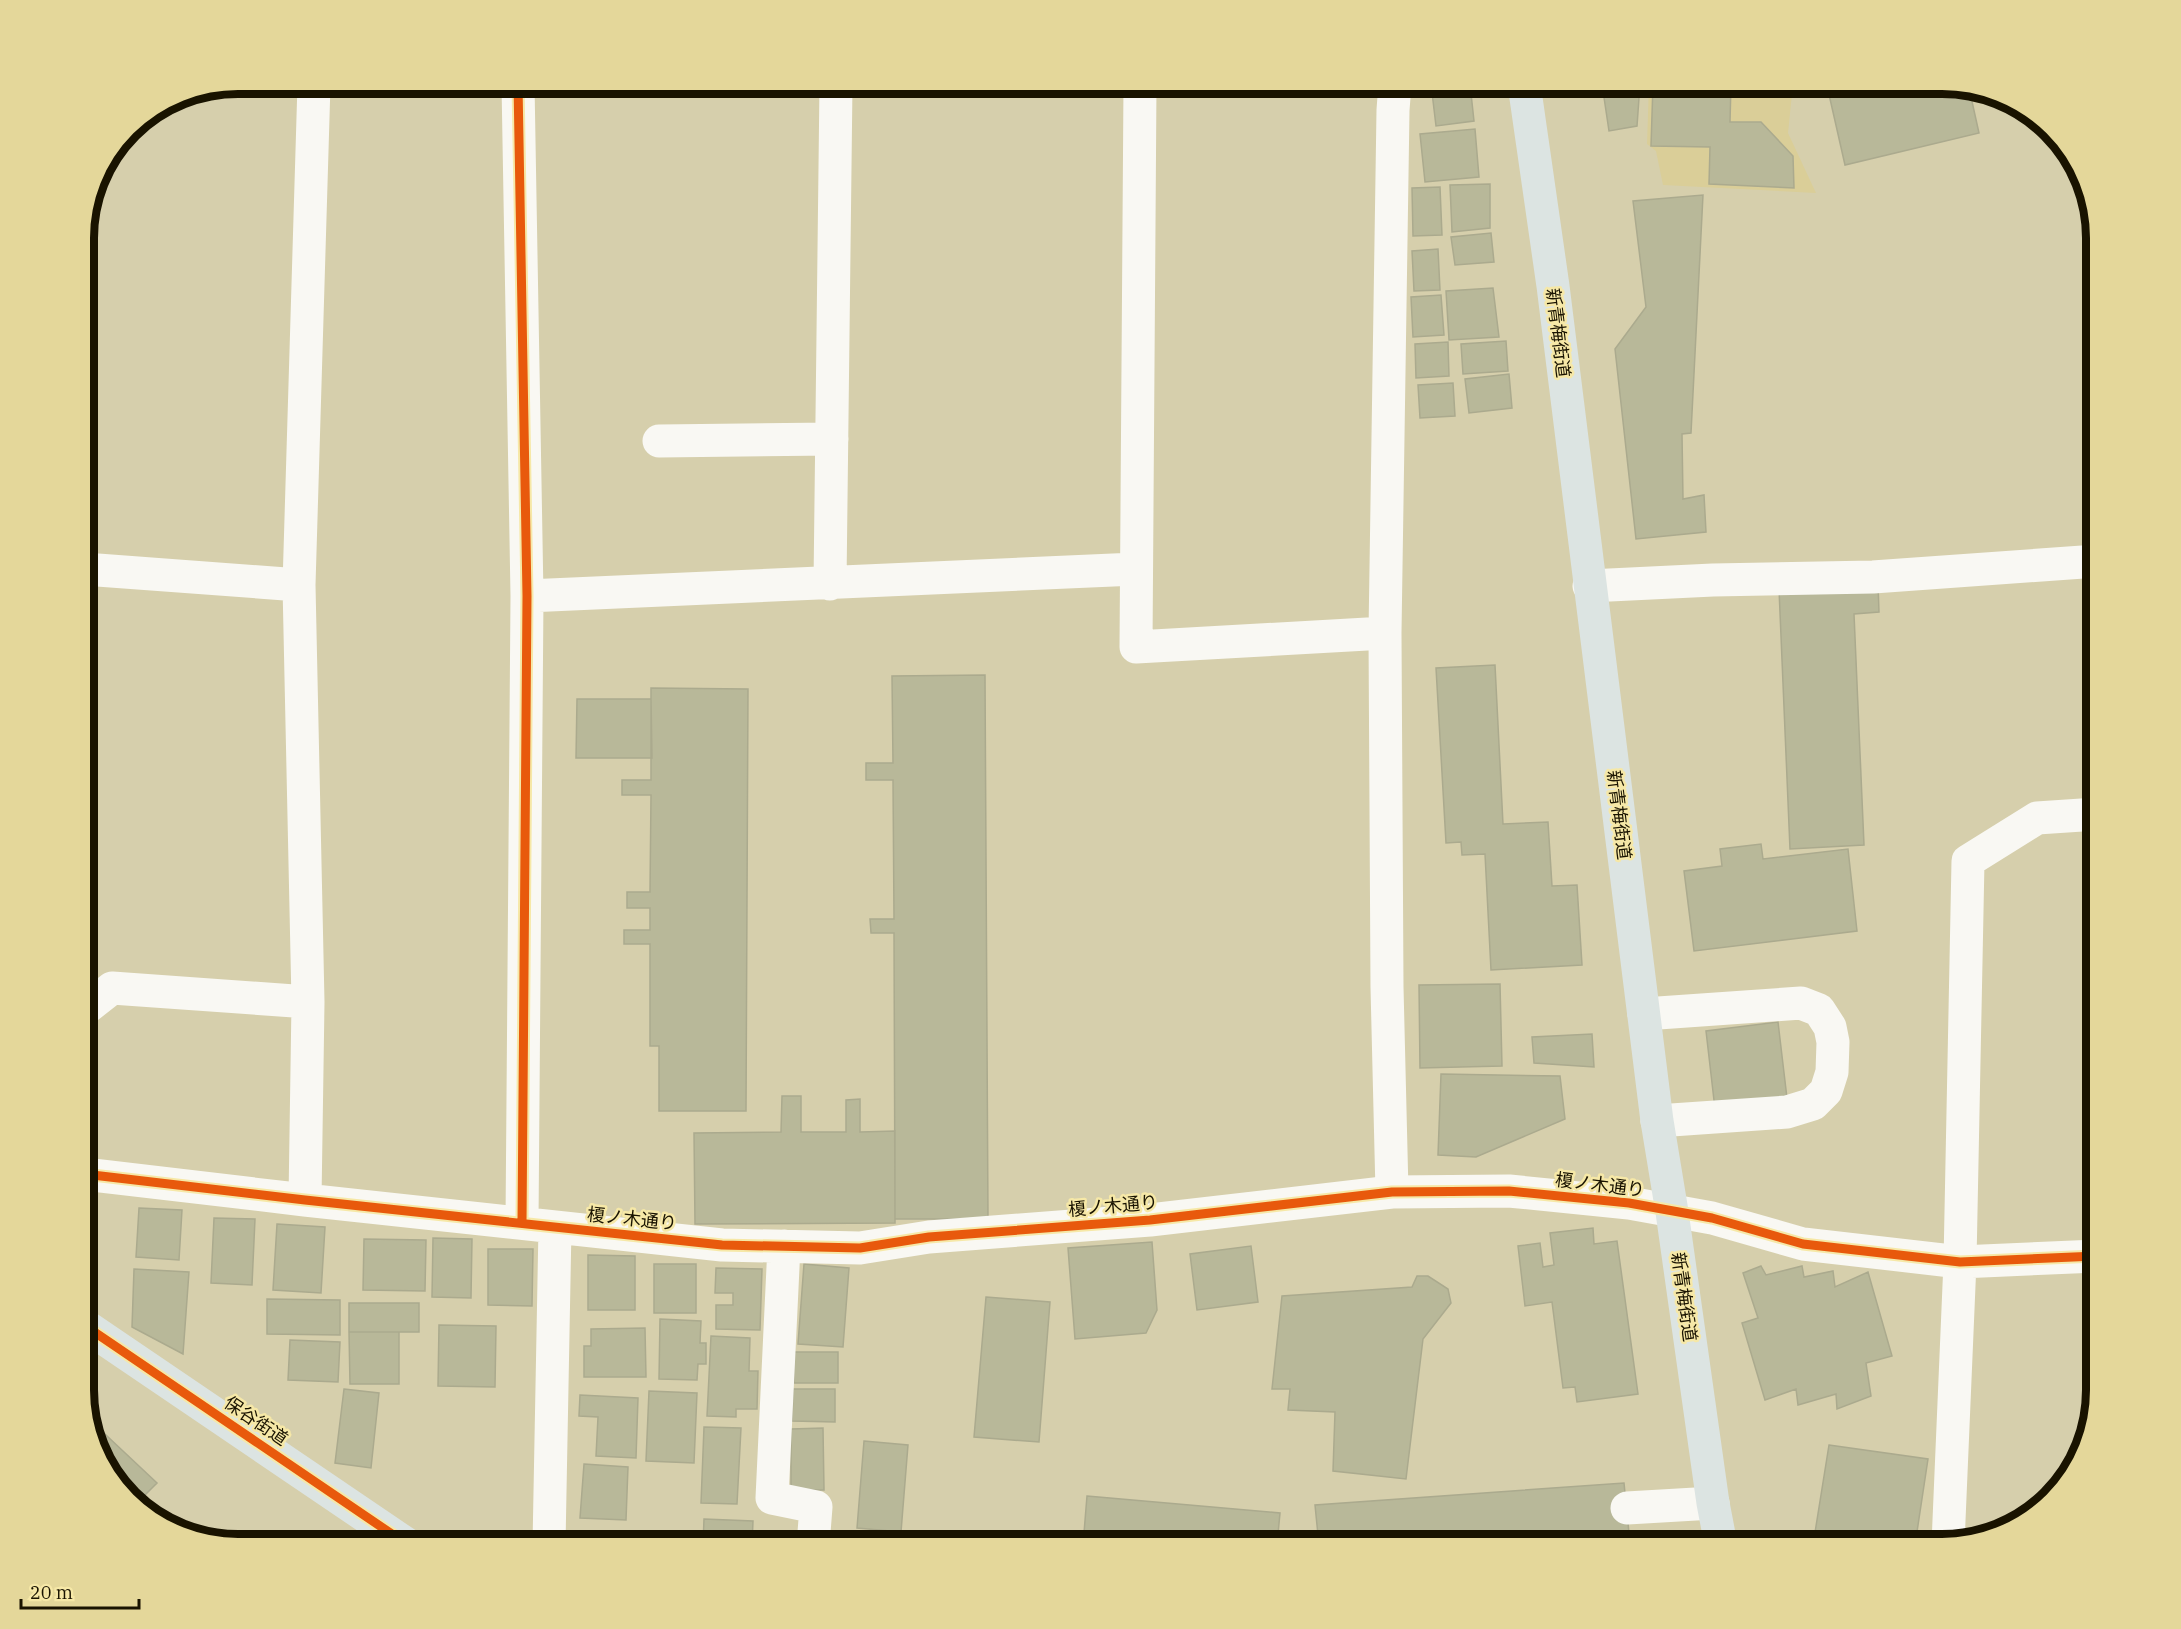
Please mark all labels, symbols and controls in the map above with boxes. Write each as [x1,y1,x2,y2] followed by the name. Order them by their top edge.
[1542,287,1575,379] street label: 新青梅街道
[1603,769,1636,861] street label: 新青梅街道
[1554,1168,1646,1201] street label: 榎ノ木通り
[1067,1190,1159,1221] street label: 榎ノ木通り
[586,1202,678,1235] street label: 榎ノ木通り
[1667,1251,1702,1343] street label: 新青梅街道
[220,1391,293,1450] street label: 保谷街道
[21,1572,140,1610] scale bar
[30,1581,73,1604] text: 20 m

